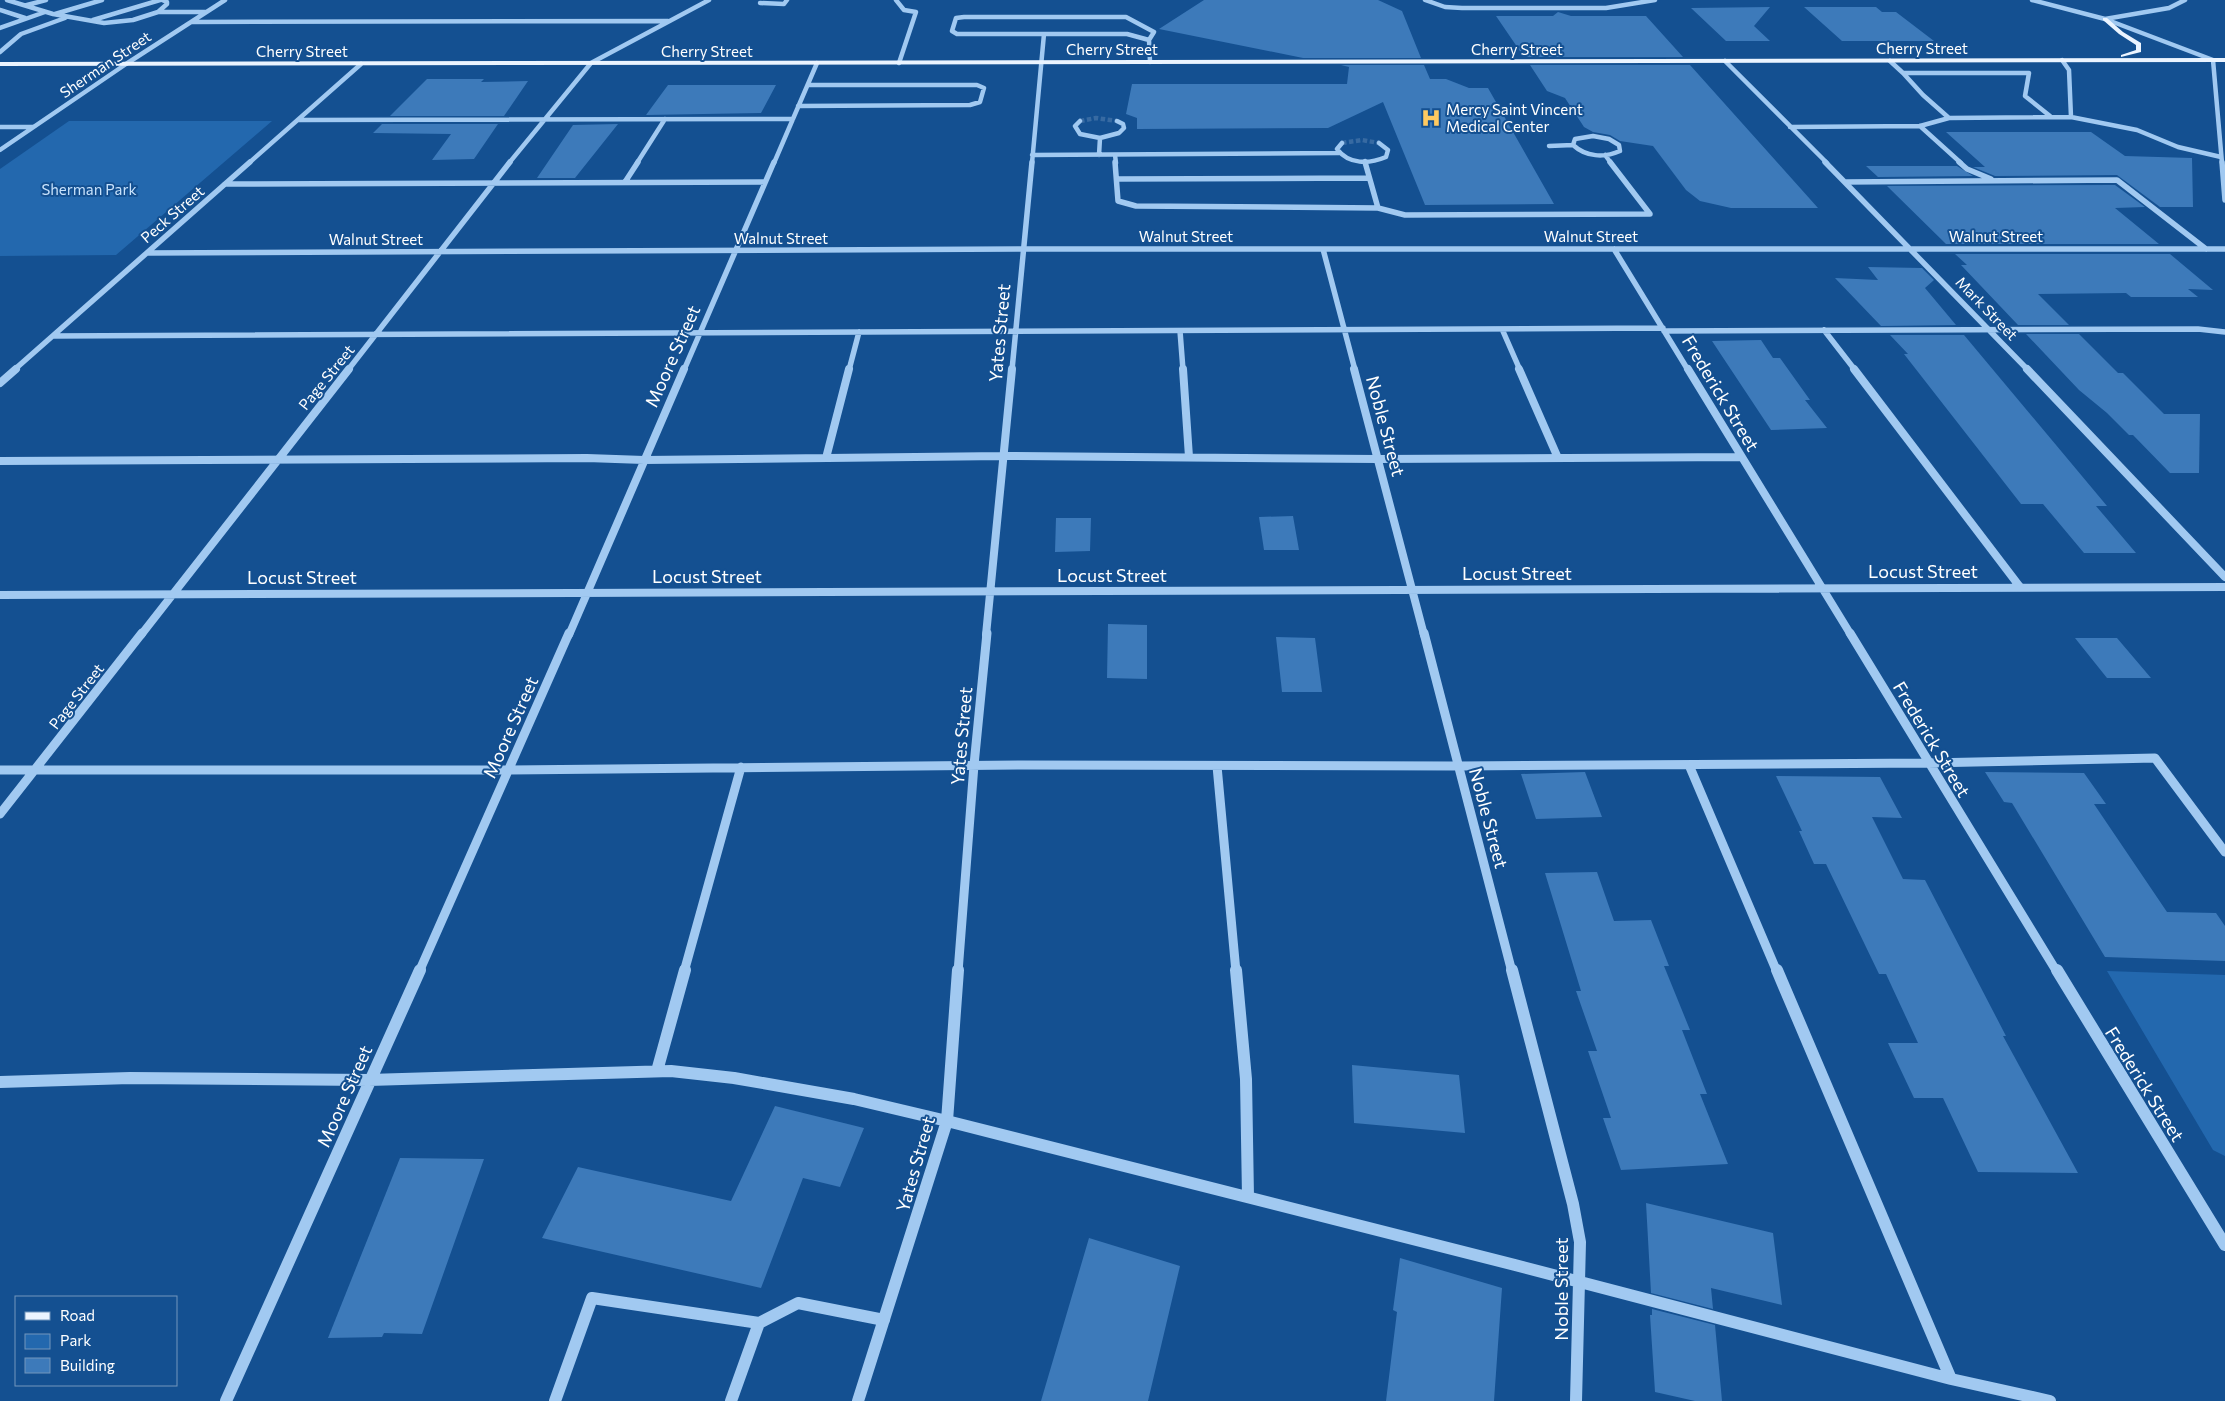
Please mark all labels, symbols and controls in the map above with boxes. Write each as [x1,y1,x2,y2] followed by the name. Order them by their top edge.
[56,27,154,101] street label: Sherman Street
[1876,39,1968,57] street label: Cherry Street
[1066,40,1158,58] street label: Cherry Street
[1471,40,1563,58] street label: Cherry Street
[256,42,348,60] street label: Cherry Street
[661,42,753,60] street label: Cherry Street
[1446,100,1583,135] place label: Mercy Saint Vincent Medical Center
[1420,107,1442,129] hospital icon: Mercy Saint Vincent Medical Center
[41,180,137,198] park label: Sherman Park
[137,182,207,246] street label: Peck Street
[1139,227,1233,245] street label: Walnut Street
[1544,227,1638,245] street label: Walnut Street
[1949,227,2043,245] street label: Walnut Street
[734,229,828,247] street label: Walnut Street
[329,230,423,248] street label: Walnut Street
[1952,272,2022,344] street label: Mark Street
[984,283,1014,383] street label: Yates Street
[640,302,704,410] street label: Moore Street
[1678,331,1764,455] street label: Frederick Street
[294,341,358,413] street label: Page Street
[1362,373,1410,479] street label: Noble Street
[1868,560,1978,582] street label: Locust Street
[1462,562,1572,584] street label: Locust Street
[1057,564,1167,586] street label: Locust Street
[652,565,762,587] street label: Locust Street
[247,566,357,588] street label: Locust Street
[45,660,107,732] street label: Page Street
[478,673,542,781] street label: Moore Street
[1889,677,1975,801] street label: Frederick Street
[946,686,976,786] street label: Yates Street
[1465,765,1513,871] street label: Noble Street
[2101,1023,2189,1145] street label: Frederick Street
[312,1042,376,1150] street label: Moore Street
[891,1114,939,1214] street label: Yates Street
[1550,1237,1572,1341] street label: Noble Street
[15,1296,178,1386] legend
[60,1306,95,1324] text: Road
[60,1331,91,1349] text: Park
[60,1356,115,1374] text: Building

